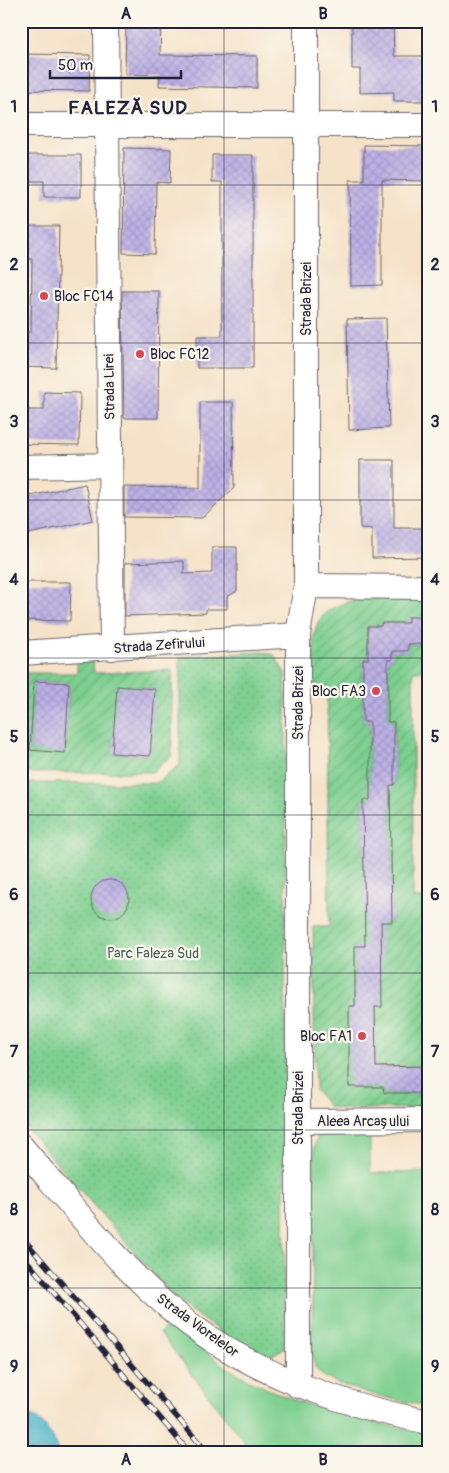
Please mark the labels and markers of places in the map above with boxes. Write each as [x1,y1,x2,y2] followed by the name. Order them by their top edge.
[54,288,114,305] place label: Bloc FC14
[38,290,50,302] marker: Bloc FC14
[150,346,209,363] place label: Bloc FC12
[134,348,146,360] marker: Bloc FC12
[312,683,366,700] place label: Bloc FA3
[370,685,382,697] marker: Bloc FA3
[300,1028,352,1045] place label: Bloc FA1
[356,1030,368,1042] marker: Bloc FA1

